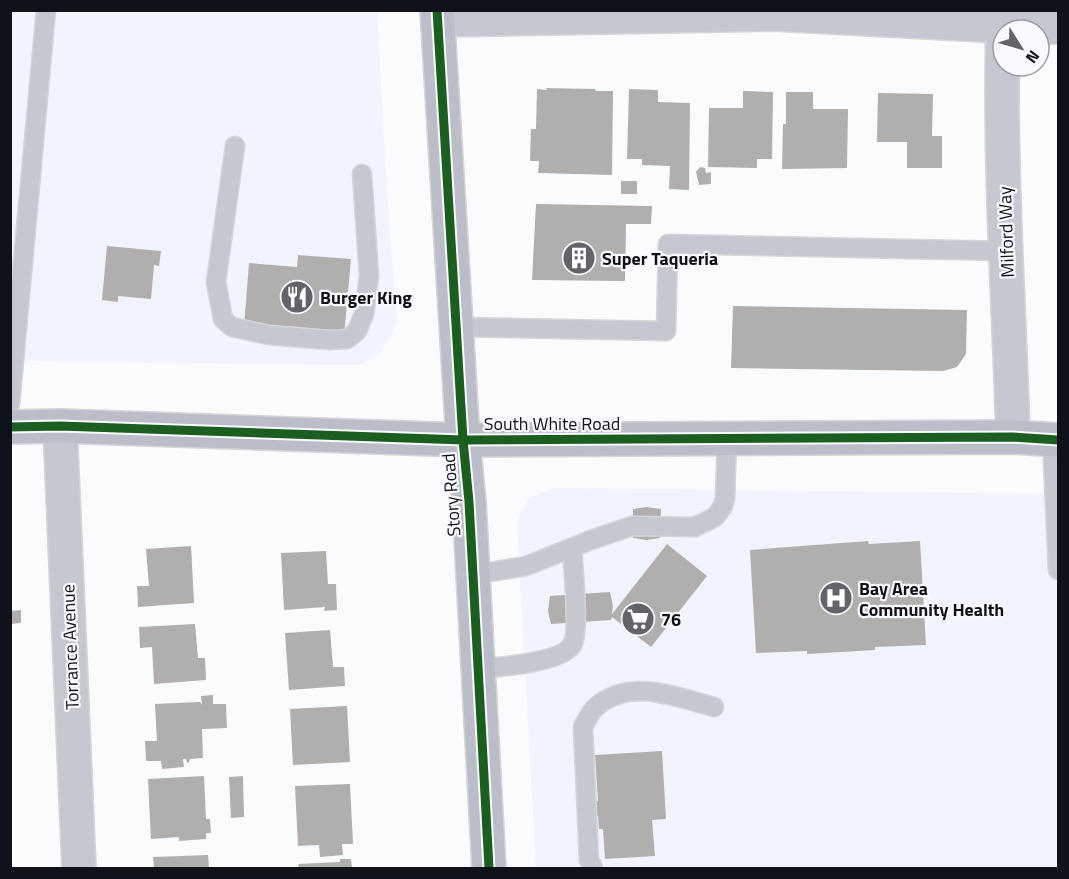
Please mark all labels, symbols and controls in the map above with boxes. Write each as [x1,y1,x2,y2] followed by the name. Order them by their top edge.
[991,18,1051,78] north arrow
[1020,45,1046,69] text: N
[991,186,1021,278] street label: Milford Way
[561,240,597,276] building icon: Super Taqueria
[602,245,718,272] place label: Super Taqueria
[279,279,315,315] restaurant icon: Burger King
[320,284,412,311] place label: Burger King
[484,410,620,437] street label: South White Road
[435,453,467,537] street label: Story Road
[859,575,1004,623] place label: Bay Area Community Health
[818,580,854,616] hospital icon: Bay Area Community Health
[54,584,86,710] street label: Torrance Avenue
[620,601,656,637] supermarket icon: 76
[661,606,681,633] place label: 76

